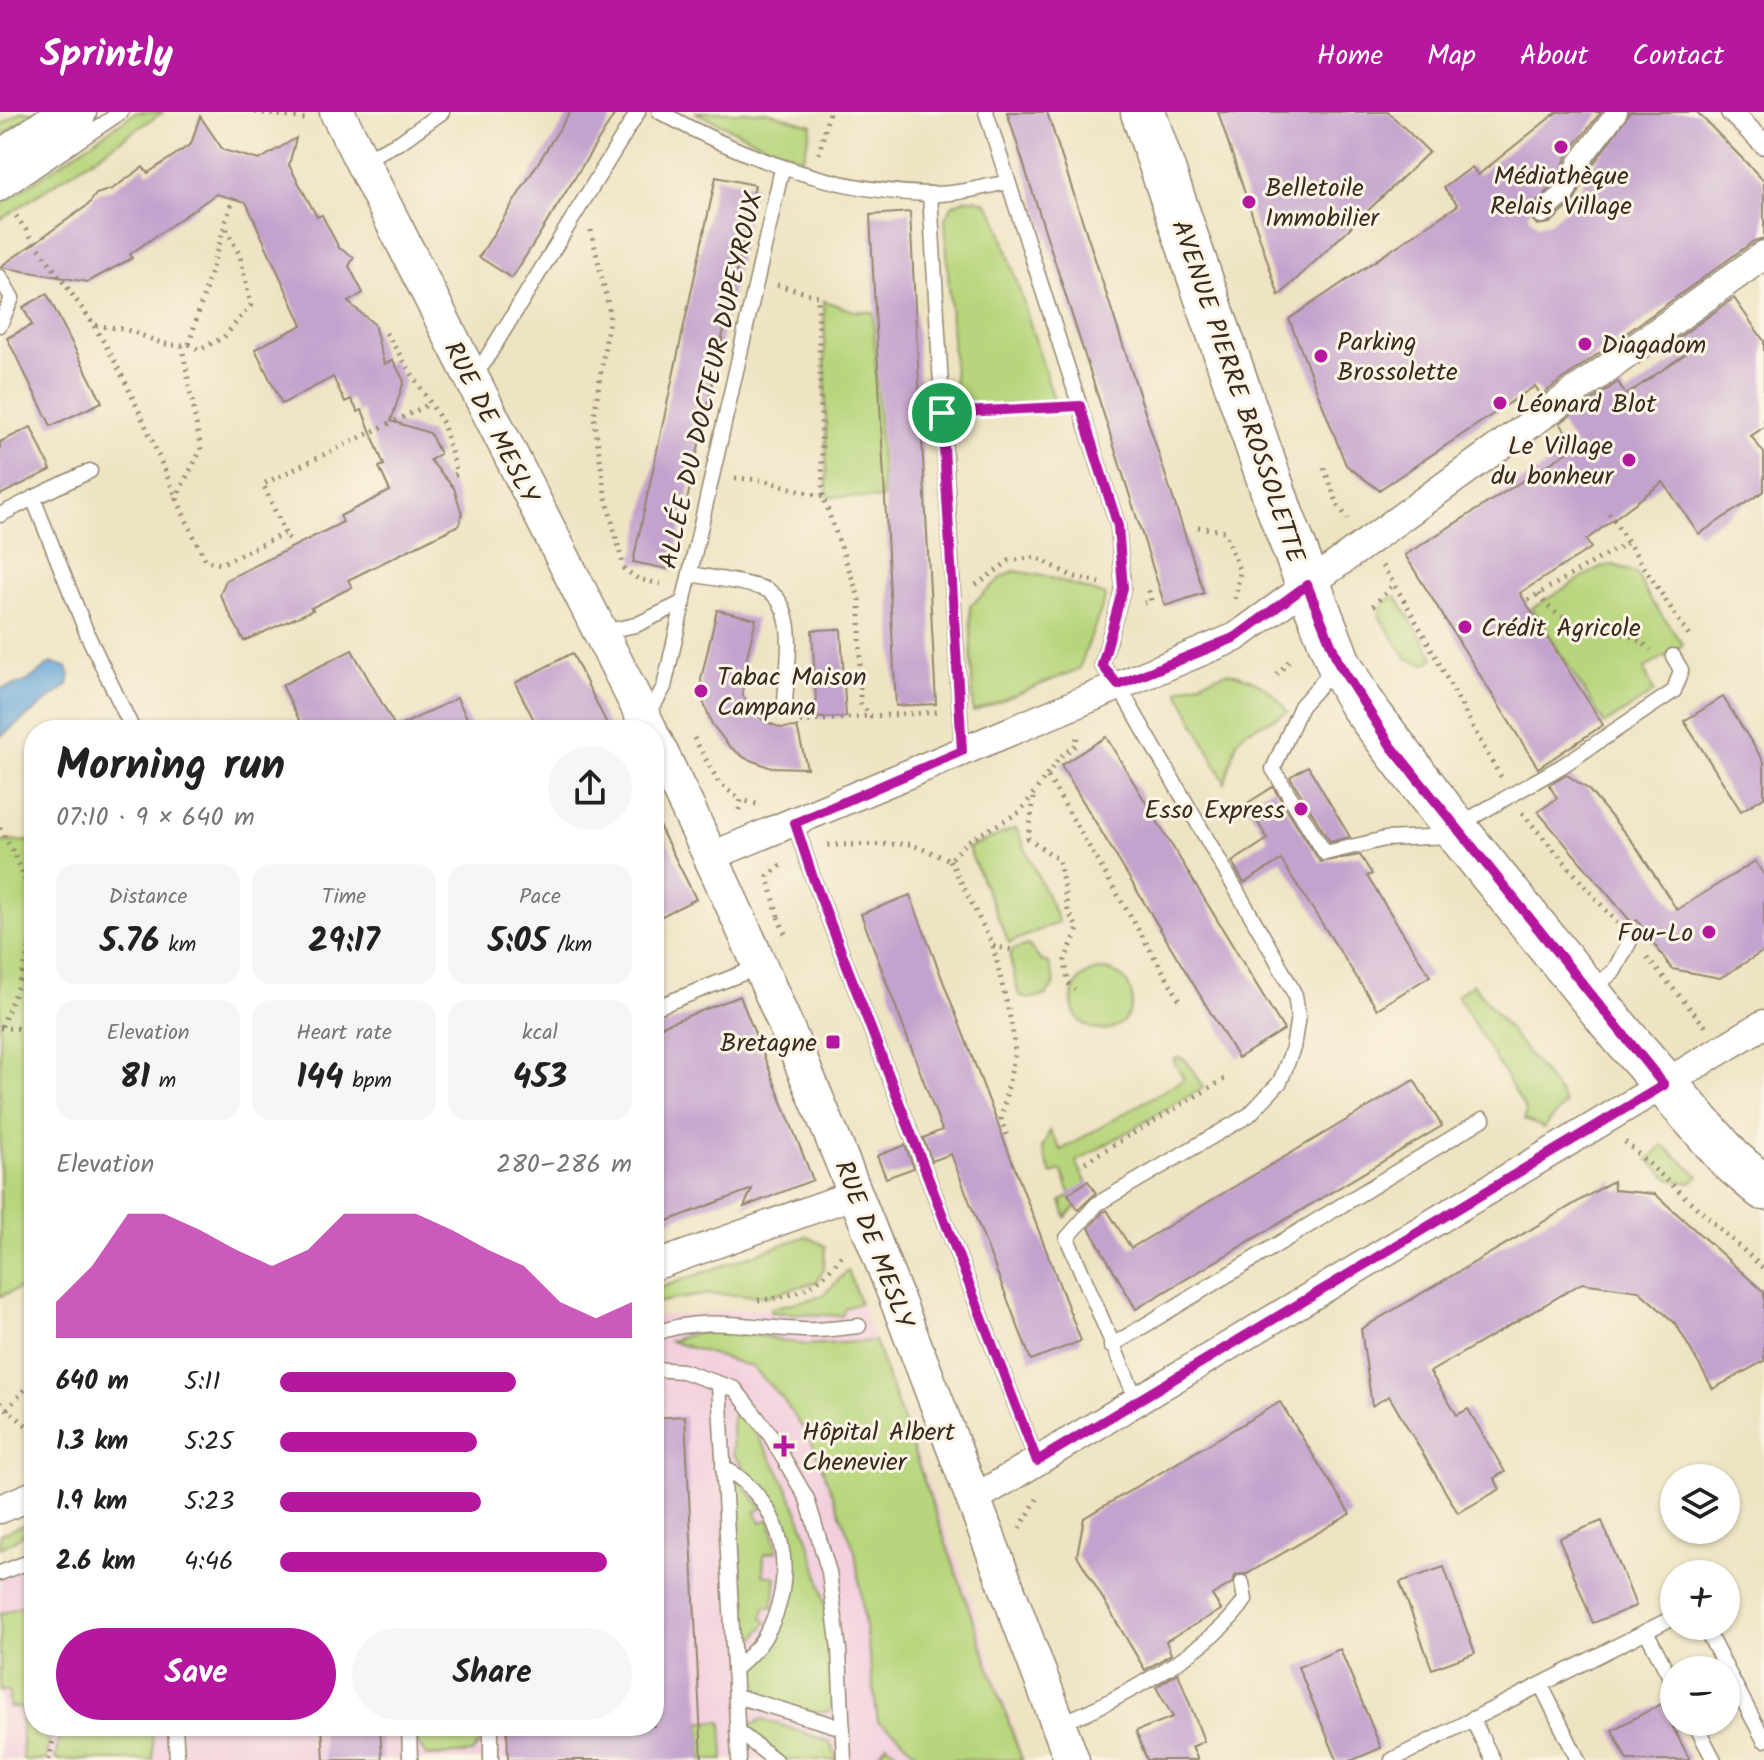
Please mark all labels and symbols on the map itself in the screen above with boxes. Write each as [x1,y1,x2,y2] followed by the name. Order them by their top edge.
[1552,138,1570,156] marker: Médiathèque Relais Village
[1490,156,1632,228] place label: Médiathèque Relais Village
[1265,168,1380,240] place label: Belletoile Immobilier
[648,187,776,573] street label: ALLÉE DU DOCTEUR DUPEYROUX
[1240,193,1258,211] marker: Belletoile Immobilier
[1159,214,1316,570] street label: AVENUE PIERRE BROSSOLETTE
[1337,322,1458,394] place label: Parking Brossolette
[1601,325,1706,367] place label: Diagadom
[431,334,550,512] street label: RUE DE MESLY
[1576,335,1594,353] marker: Diagadom
[1312,347,1330,365] marker: Parking Brossolette
[908,379,976,447] pin
[1516,384,1657,426] place label: Léonard Blot
[1491,394,1509,412] marker: Léonard Blot
[1491,426,1614,498] place label: Le Village du bonheur
[1620,451,1638,469] marker: Le Village du bonheur
[1481,608,1641,650] place label: Crédit Agricole
[1456,618,1474,636] marker: Crédit Agricole
[717,657,867,729] place label: Tabac Maison Campana
[692,682,710,700] marker: Tabac Maison Campana
[1144,790,1285,832] place label: Esso Express
[1292,800,1310,818] marker: Esso Express
[1617,913,1693,955] place label: Fou-Lo
[1700,923,1718,941] marker: Fou-Lo
[720,1023,817,1065] place label: Bretagne
[824,1033,842,1051] marker: Bretagne
[822,1154,925,1336] street label: RUE DE MESLY
[802,1412,956,1484] place label: Hôpital Albert Chenevier
[773,1435,795,1457] marker: Hôpital Albert Chenevier

